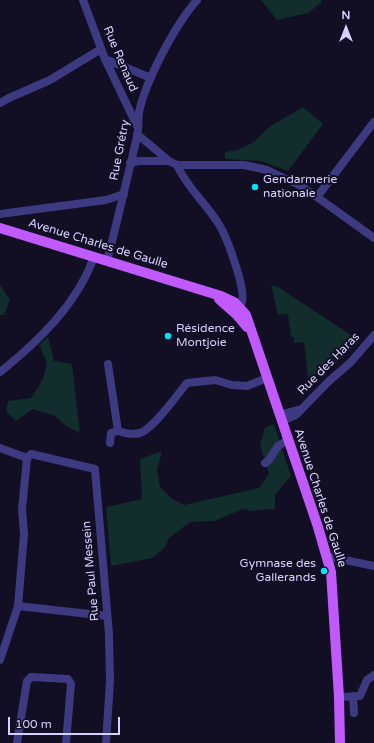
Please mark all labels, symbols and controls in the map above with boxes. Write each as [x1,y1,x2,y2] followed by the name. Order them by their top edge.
[326,8,366,48] north arrow
[342,9,350,22] text: N
[100,24,140,94] street label: Rue Renaud
[107,118,133,182] street label: Rue Grétry
[263,173,337,201] place label: Gendarmerie nationale
[250,182,260,192] marker: Gendarmerie nationale
[27,216,169,272] street label: Avenue Charles de Gaulle
[176,322,235,350] place label: Résidence Montjoie
[295,330,363,398] street label: Rue des Haras
[163,331,173,341] marker: Résidence Montjoie
[291,427,349,569] street label: Avenue Charles de Gaulle
[79,520,103,622] street label: Rue Paul Messein
[240,557,316,585] place label: Gymnase des Gallerands
[319,566,329,576] marker: Gymnase des Gallerands
[10,709,122,735] scale bar
[15,717,52,731] text: 100 m

